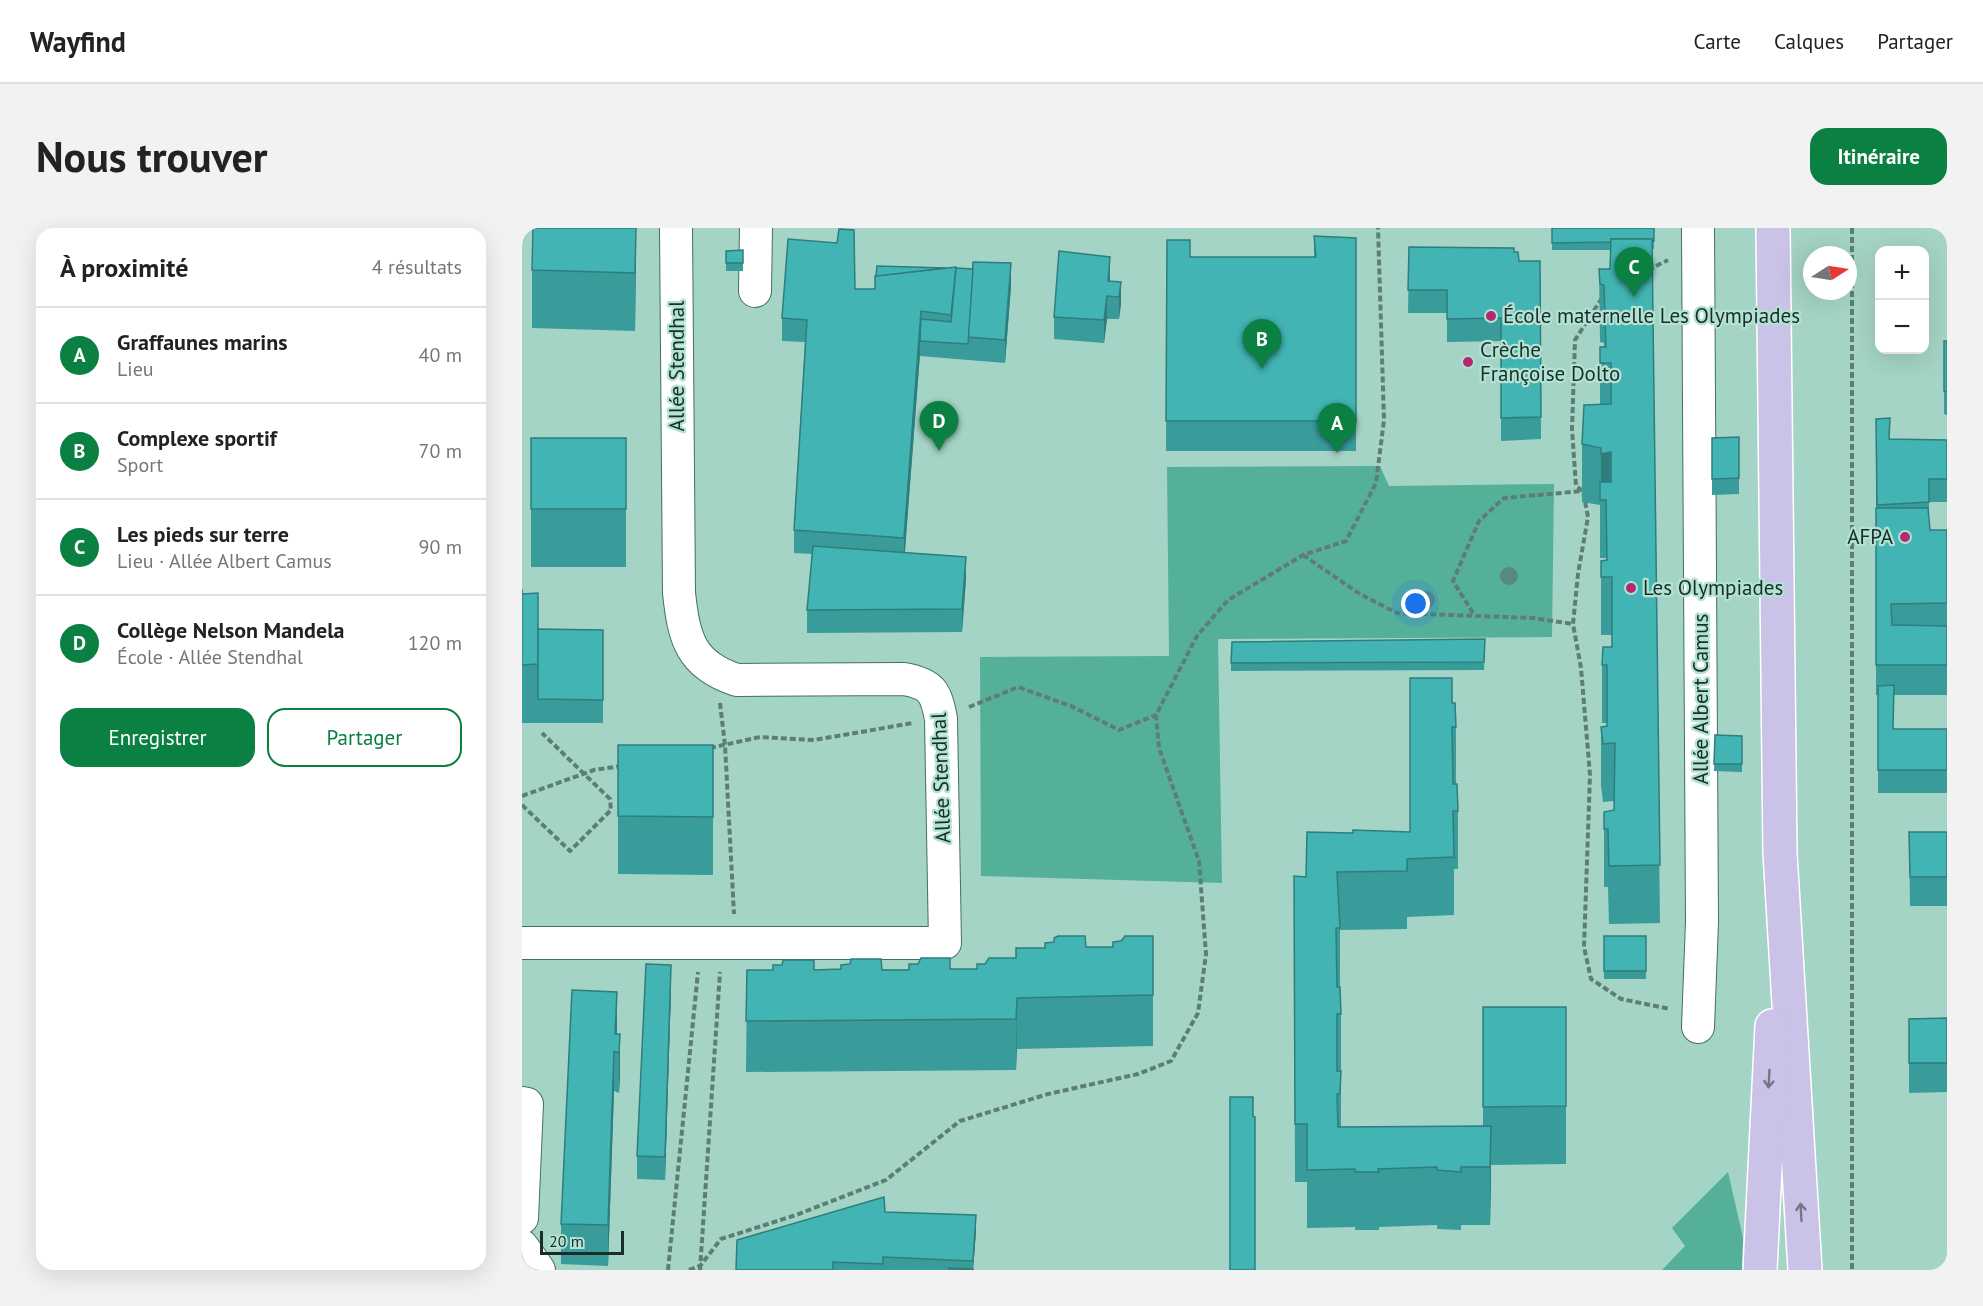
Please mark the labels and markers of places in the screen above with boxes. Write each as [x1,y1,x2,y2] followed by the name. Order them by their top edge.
[1614,248,1654,297] pin: C
[1503,302,1800,329] place label: École maternelle Les Olympiades
[1484,309,1498,323] marker: École maternelle Les Olympiades
[1242,320,1282,369] pin: B
[1480,336,1620,387] place label: Crèche Françoise Dolto
[1461,355,1475,369] marker: Crèche Françoise Dolto
[920,402,958,451] pin: D
[1318,404,1356,453] pin: A
[1847,523,1894,550] place label: AFPA
[1898,530,1912,544] marker: AFPA
[1643,574,1783,601] place label: Les Olympiades
[1624,581,1638,595] marker: Les Olympiades

